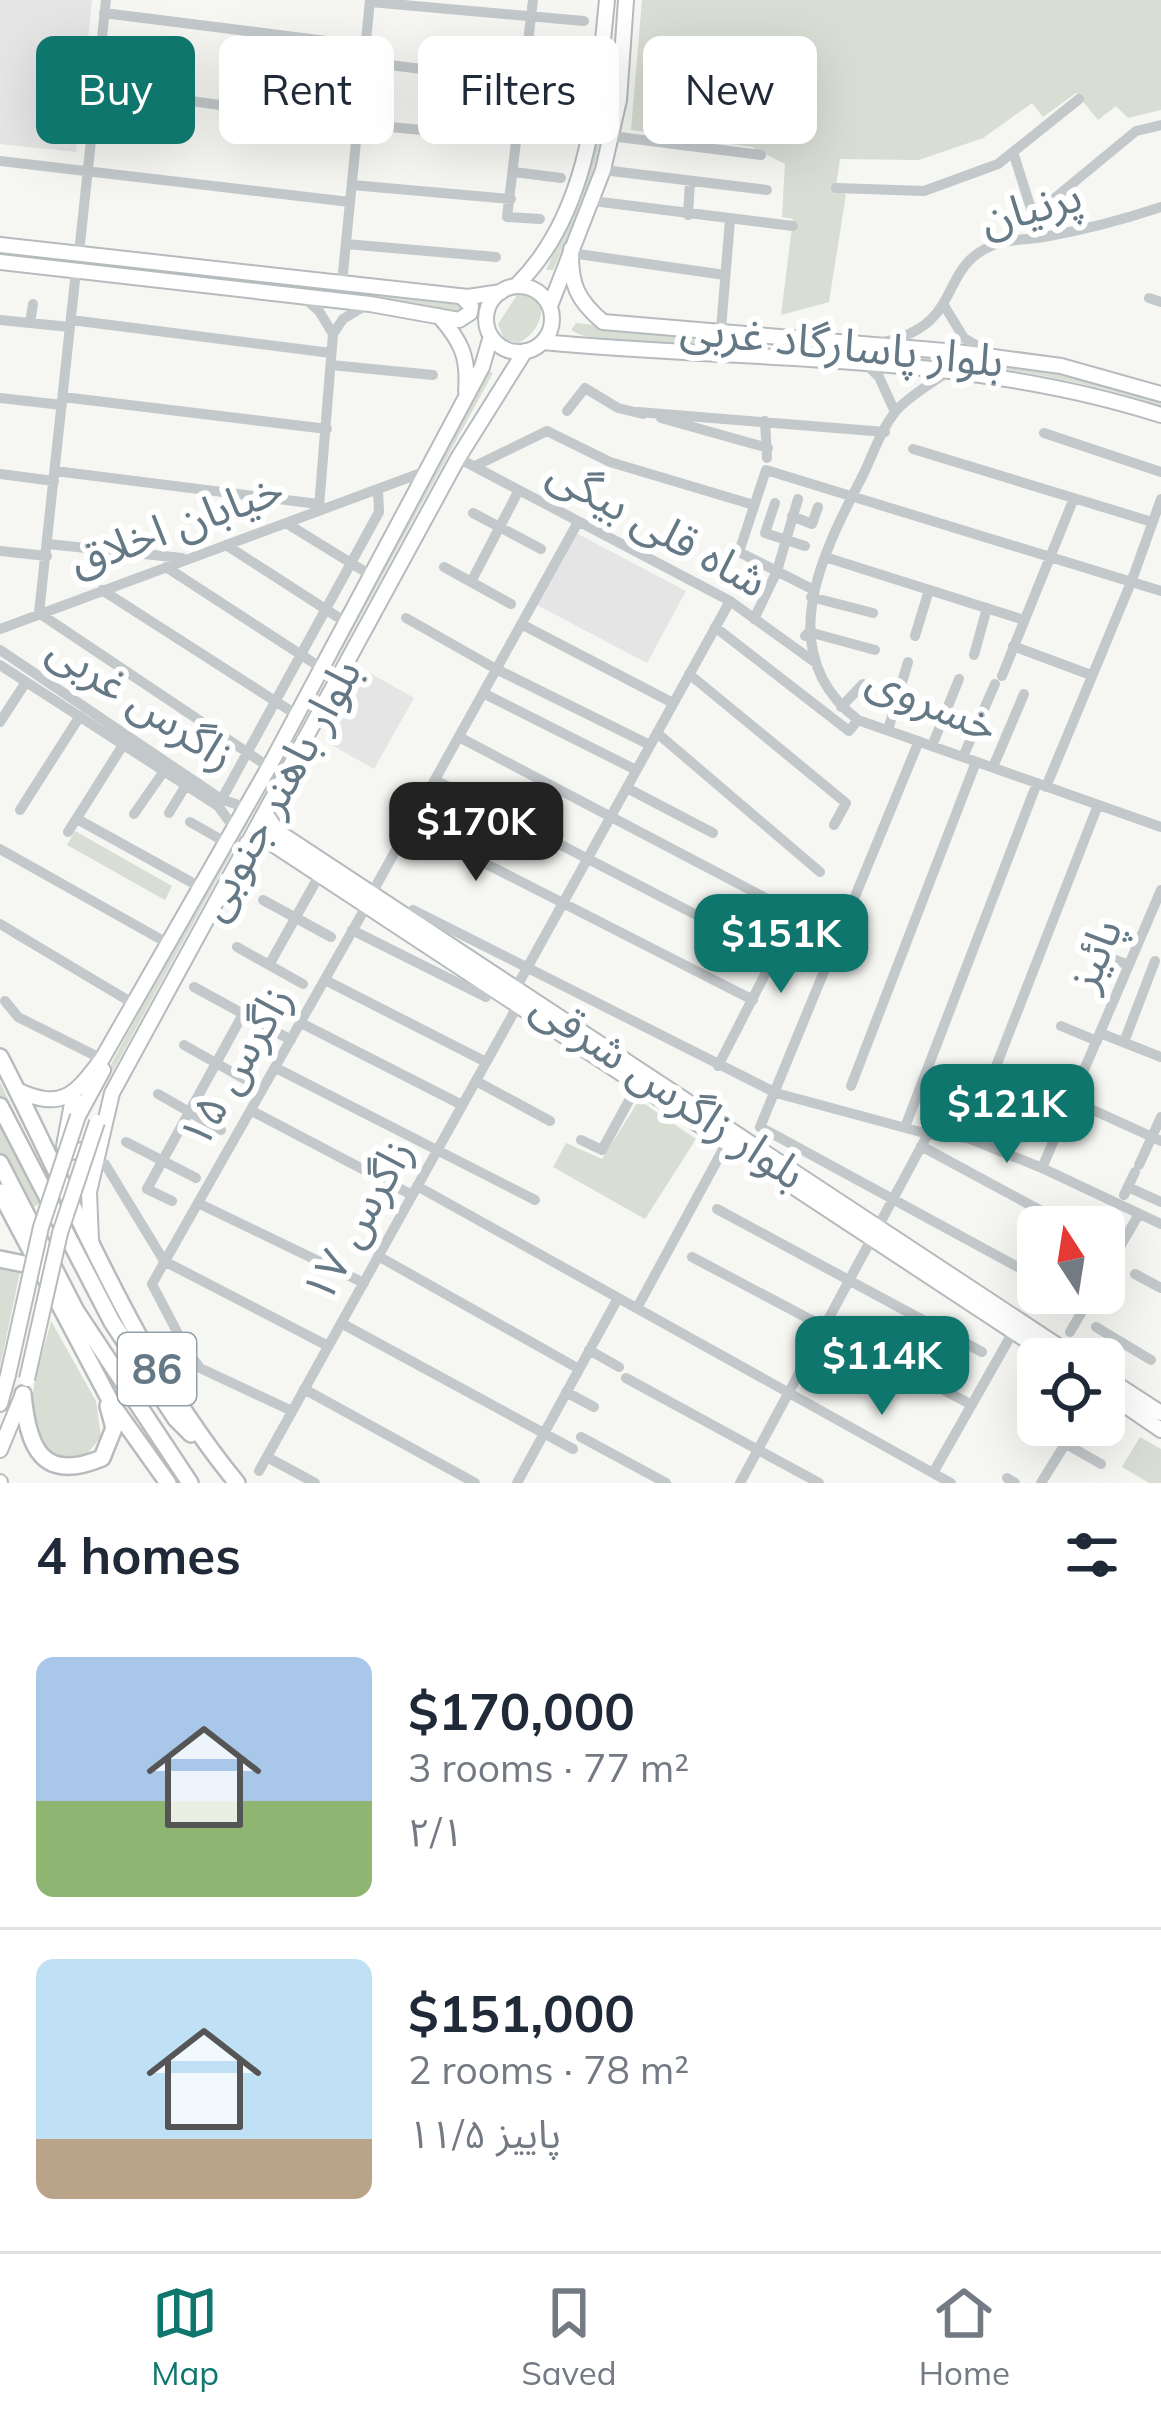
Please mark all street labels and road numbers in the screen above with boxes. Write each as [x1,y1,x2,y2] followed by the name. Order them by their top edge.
[974,166,1088,249] street label: پرنیان
[677,298,1006,390] street label: بلوار پاسارگاد غربی
[539,442,778,608] street label: شاه قلی بیگی
[61,459,290,588] street label: خیابان اخلاق
[39,619,247,781] street label: زاگرس غربی
[182,648,372,929] street label: بلوار باهنر جنوبی
[859,649,1007,754] street label: خسروى
[1052,909,1135,1001] street label: پائیز
[165,974,303,1157] street label: زاگرس ۱۵
[522,976,817,1200] street label: بلوار زاگرس شرقی
[288,1128,424,1311] street label: زاگرس ۱۷
[118,1333,196,1405] road number: 86

